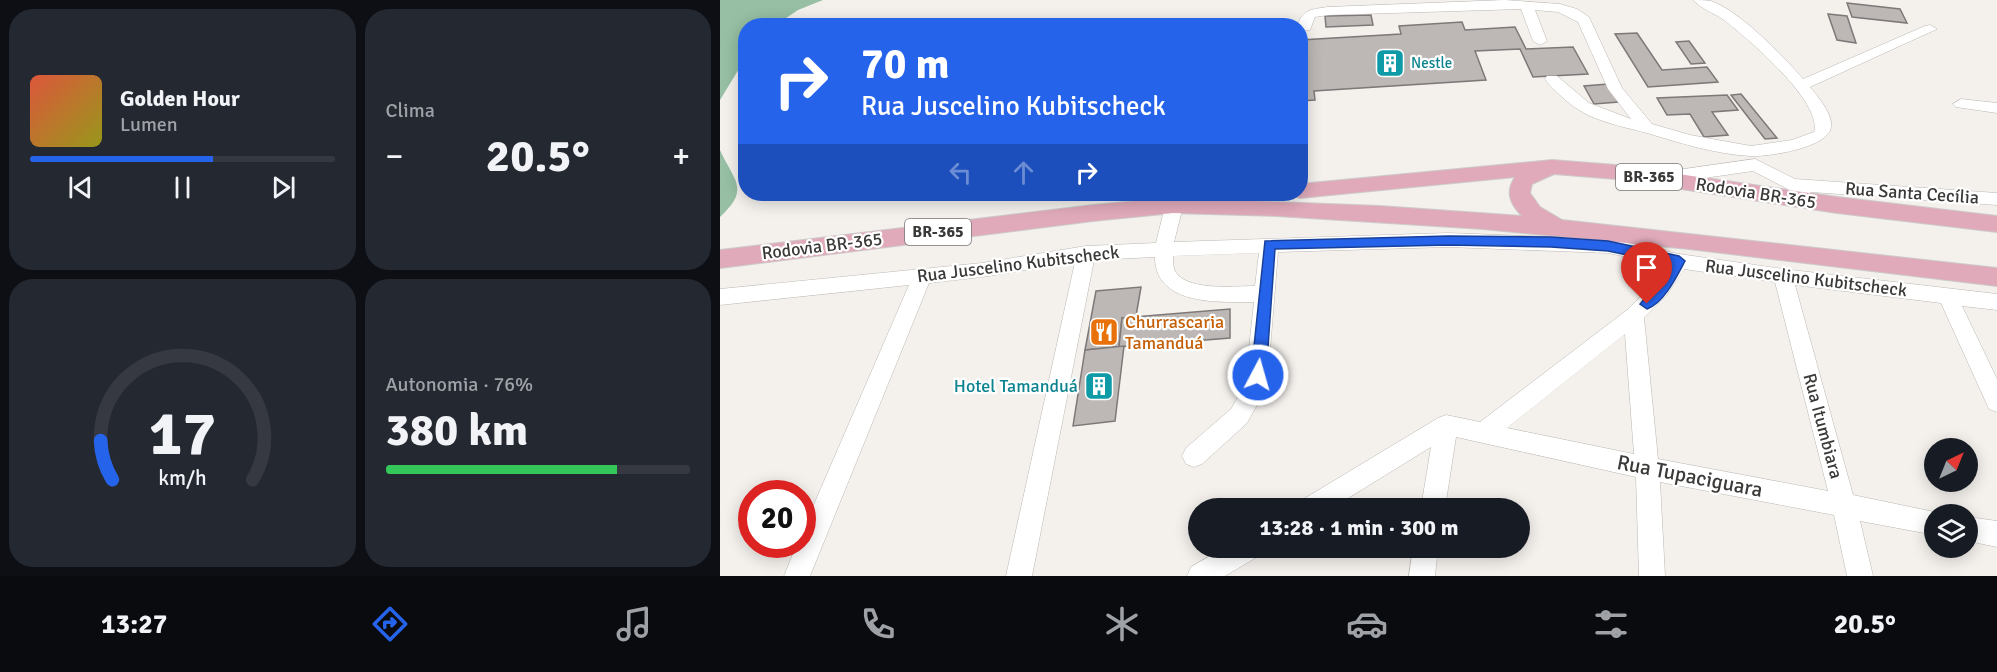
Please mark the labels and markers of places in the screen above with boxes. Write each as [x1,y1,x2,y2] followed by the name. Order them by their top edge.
[1374,47,1406,79] building icon: Nestle
[1411,54,1452,72] place label: Nestle
[1621,242,1672,304] pin
[1125,311,1224,354] place label: Churrascaria Tamanduá
[1088,316,1120,348] restaurant icon: Churrascaria Tamanduá
[1083,370,1115,402] building icon: Hotel Tamanduá
[954,375,1078,397] place label: Hotel Tamanduá

